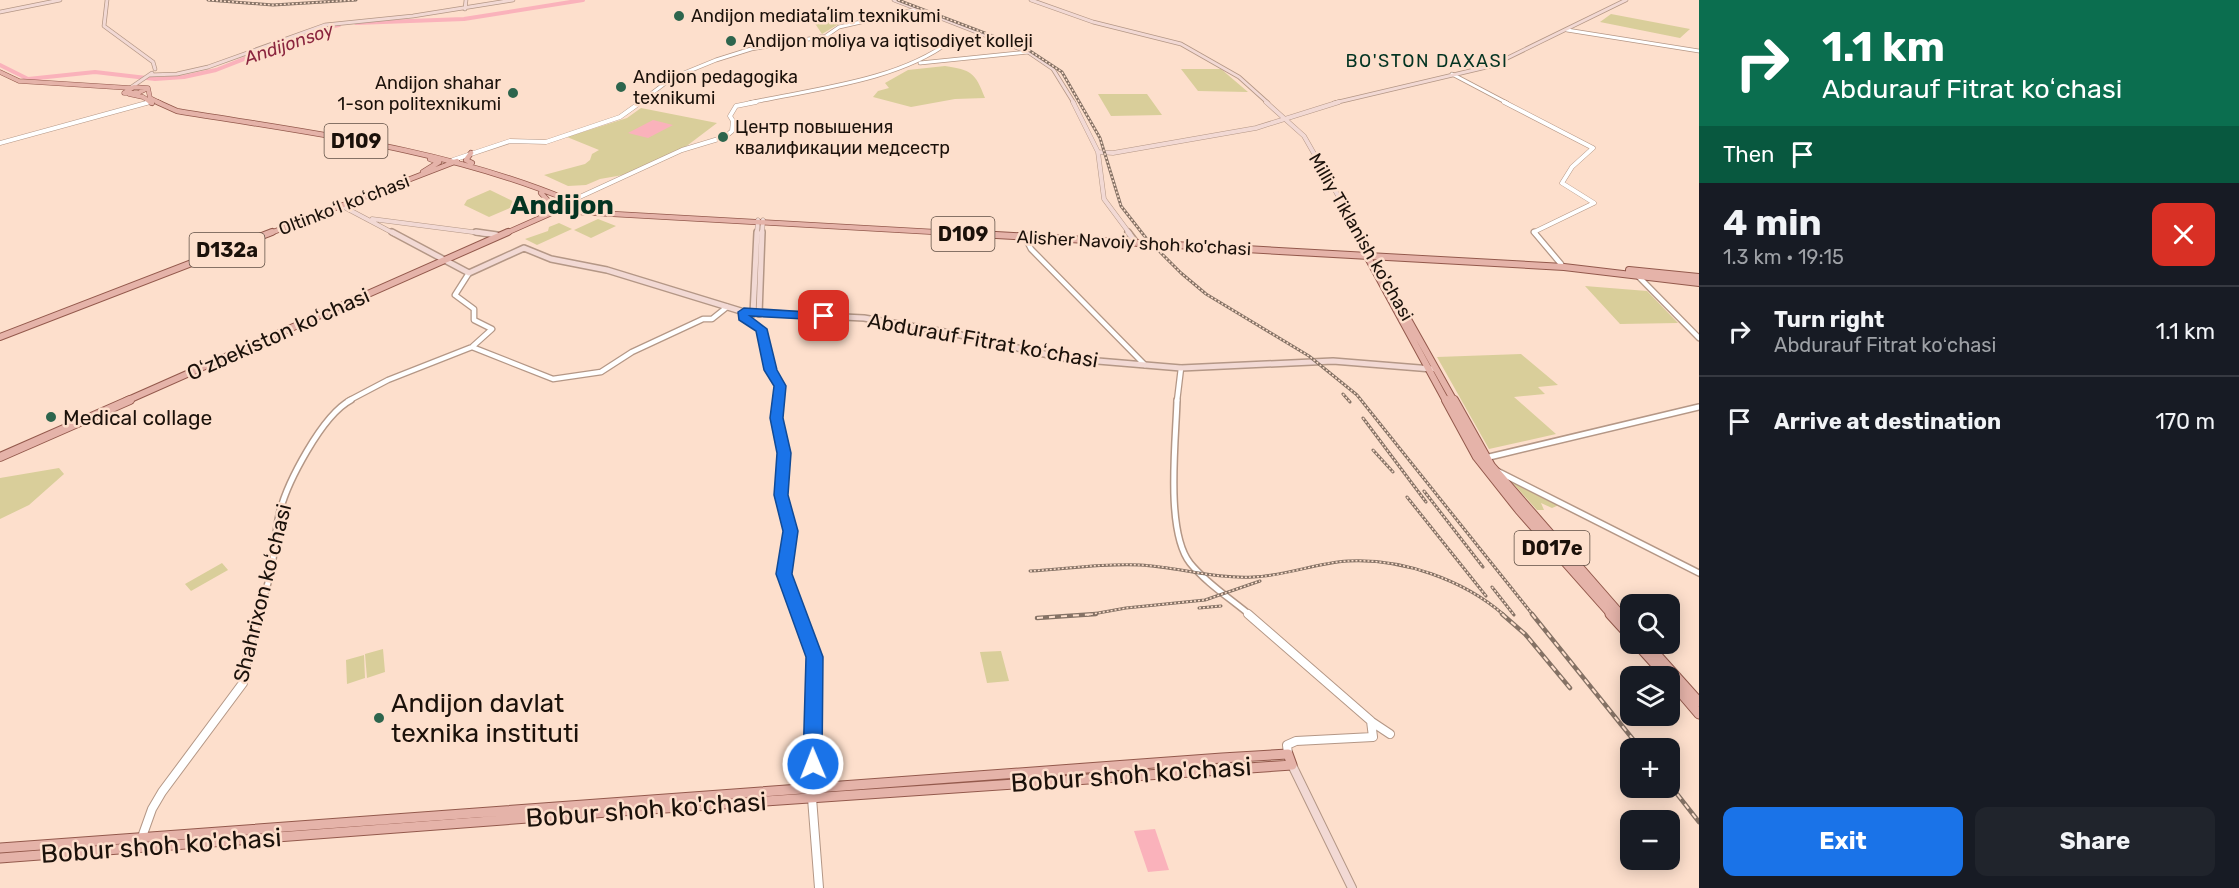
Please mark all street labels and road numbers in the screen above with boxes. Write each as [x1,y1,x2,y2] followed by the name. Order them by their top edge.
[324,124,388,158] road number: D109
[1304,149,1418,325] street label: Milliy Tiklanish ko'chasi
[275,170,413,240] street label: Oltinkoʻl koʻchasi
[932,217,994,251] road number: D109
[1016,226,1252,260] street label: Alisher Navoiy shoh ko'chasi
[190,233,264,267] road number: D132a
[183,282,373,386] street label: Oʻzbekiston koʻchasi
[866,307,1100,373] street label: Abdurauf Fitrat koʻchasi
[228,501,296,685] street label: Shahrixon koʻchasi
[1514,531,1590,565] road number: D017e
[1010,751,1252,799] street label: Bobur shoh ko'chasi
[525,786,767,834] street label: Bobur shoh ko'chasi
[40,822,282,870] street label: Bobur shoh ko'chasi

